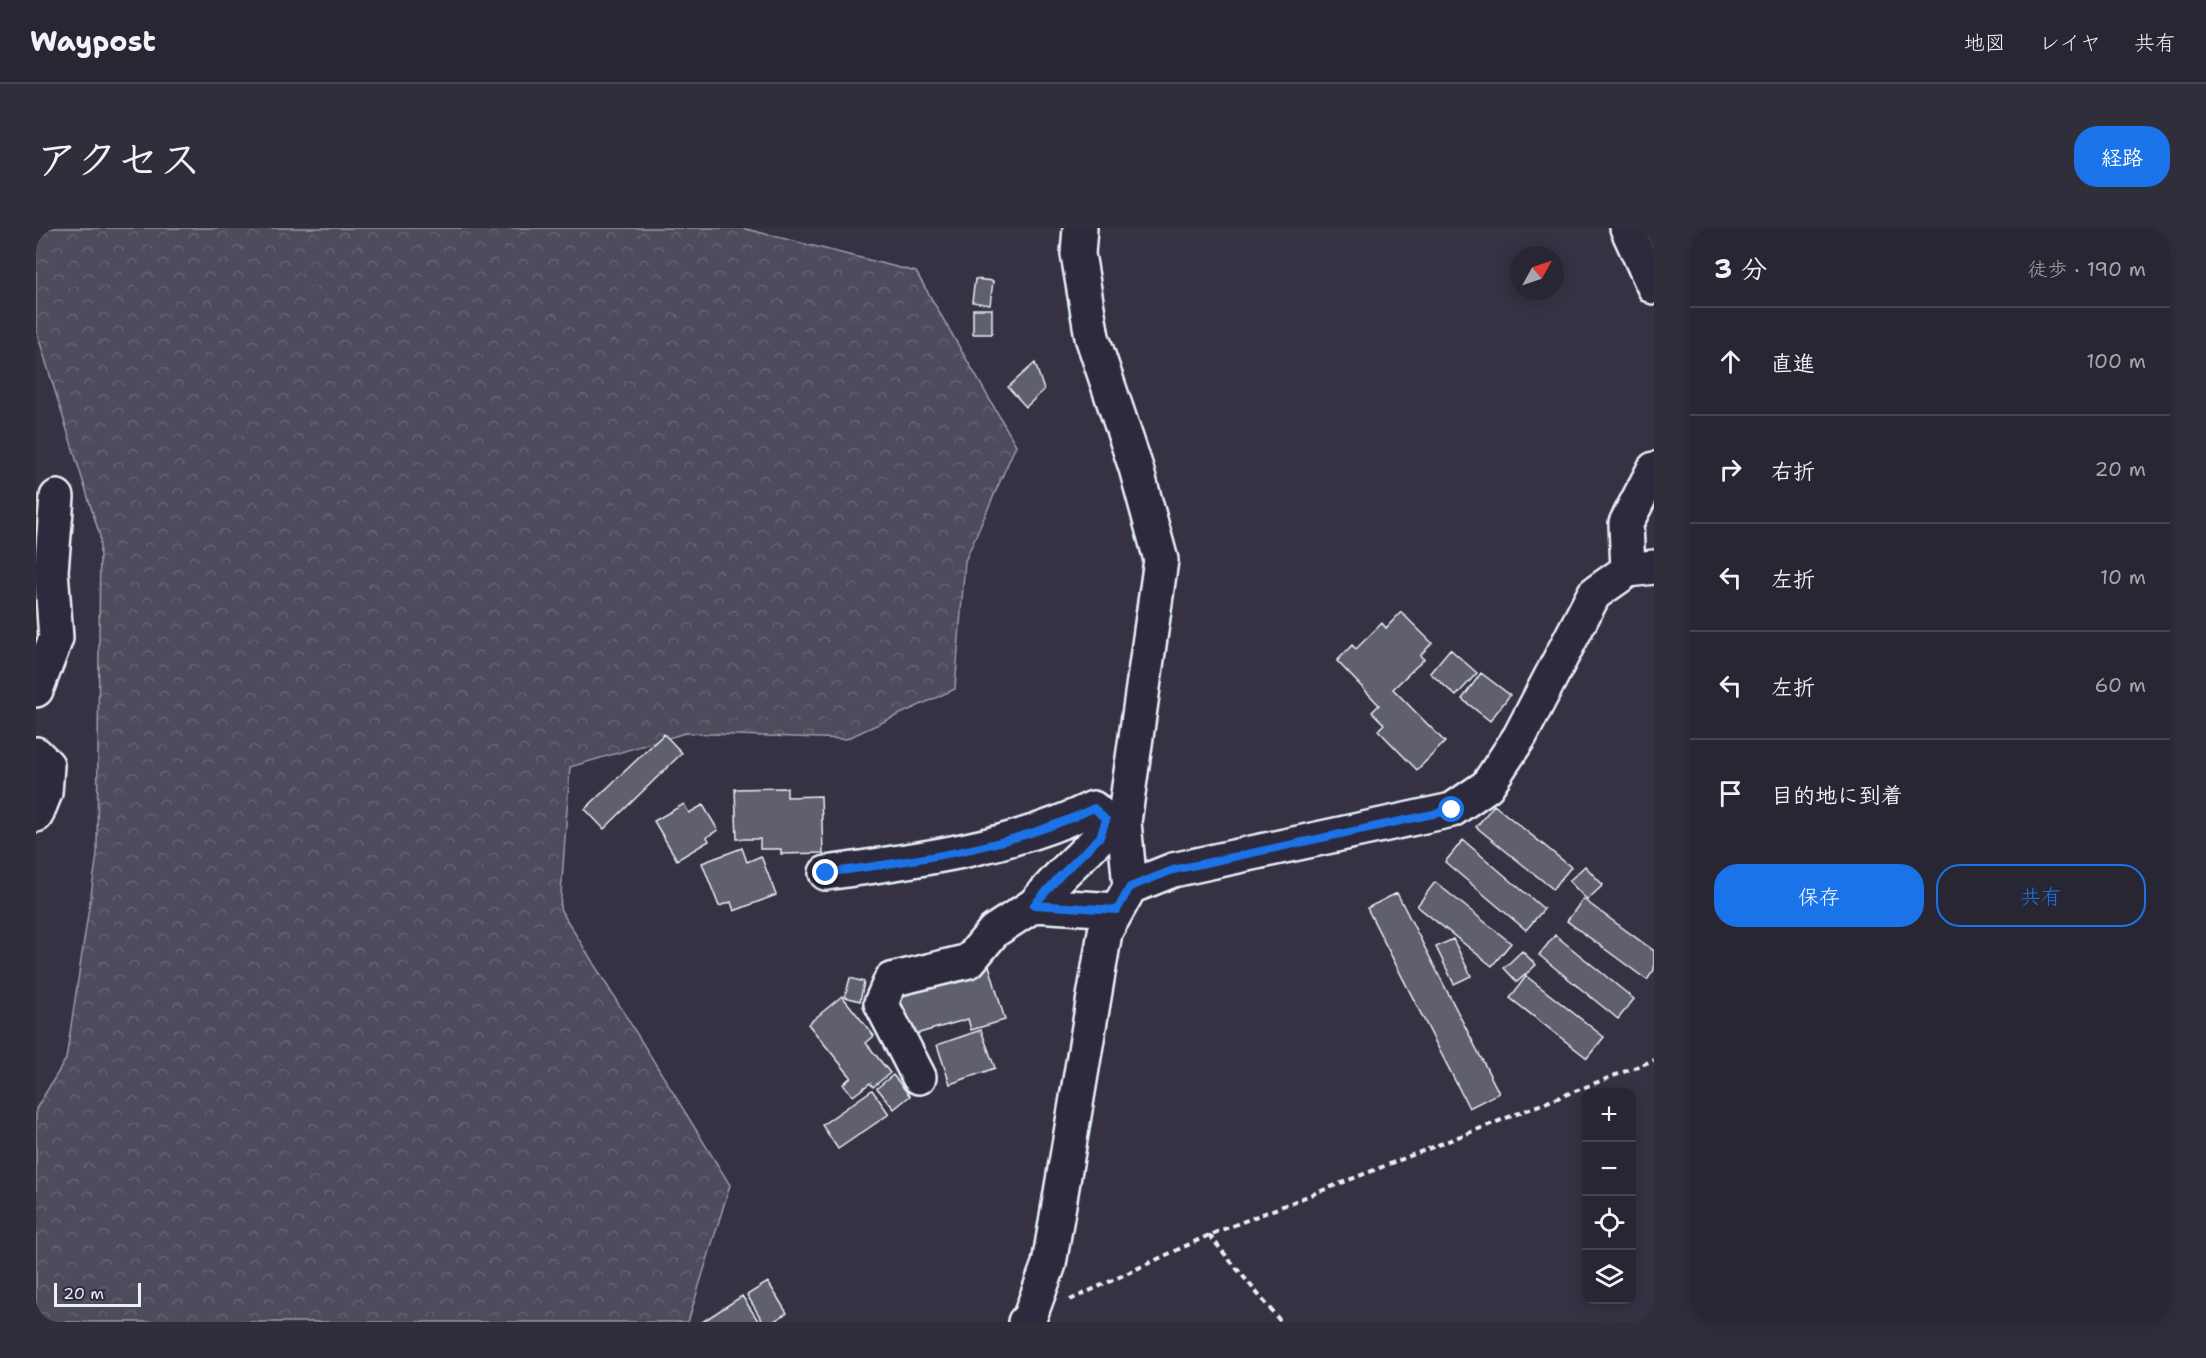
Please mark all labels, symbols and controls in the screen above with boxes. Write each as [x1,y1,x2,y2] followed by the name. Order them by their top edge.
[30,22,156,60] text: Waypost
[1964,29,2006,57] text: 地図
[2039,29,2101,57] text: レイヤ
[2134,29,2176,57] text: 共有
[2074,126,2170,187] button: 経路
[36,131,201,187] text: アクセス
[1510,246,1564,300] north arrow
[1714,251,1767,286] text: 3 分
[2027,256,2146,282] text: 徒歩 · 190 m
[1714,345,1747,378] icon: ahead
[2086,348,2146,374] text: 100 m
[1771,349,1815,378] text: 直進
[1714,453,1747,486] icon: right
[2095,456,2146,482] text: 20 m
[1771,457,1815,486] text: 右折
[1714,561,1747,594] icon: left
[2100,564,2146,590] text: 10 m
[1771,565,1815,594] text: 左折
[1714,669,1747,702] icon: left
[2094,672,2146,698] text: 60 m
[1771,673,1815,702] text: 左折
[1714,777,1747,810] icon: arrive
[1771,781,1903,810] text: 目的地に到着
[1438,796,1464,822] route start
[812,859,838,885] route end
[1714,864,1924,927] button: 保存
[1936,864,2146,927] button: 共有
[1582,1088,1636,1304] map controls
[1582,1088,1636,1142] button: +
[1582,1142,1636,1196] button: −
[1582,1196,1636,1250] button: locate
[1582,1250,1636,1304] button: layers
[54,1280,141,1308] scale bar
[63,1283,104,1304] text: 20 m

